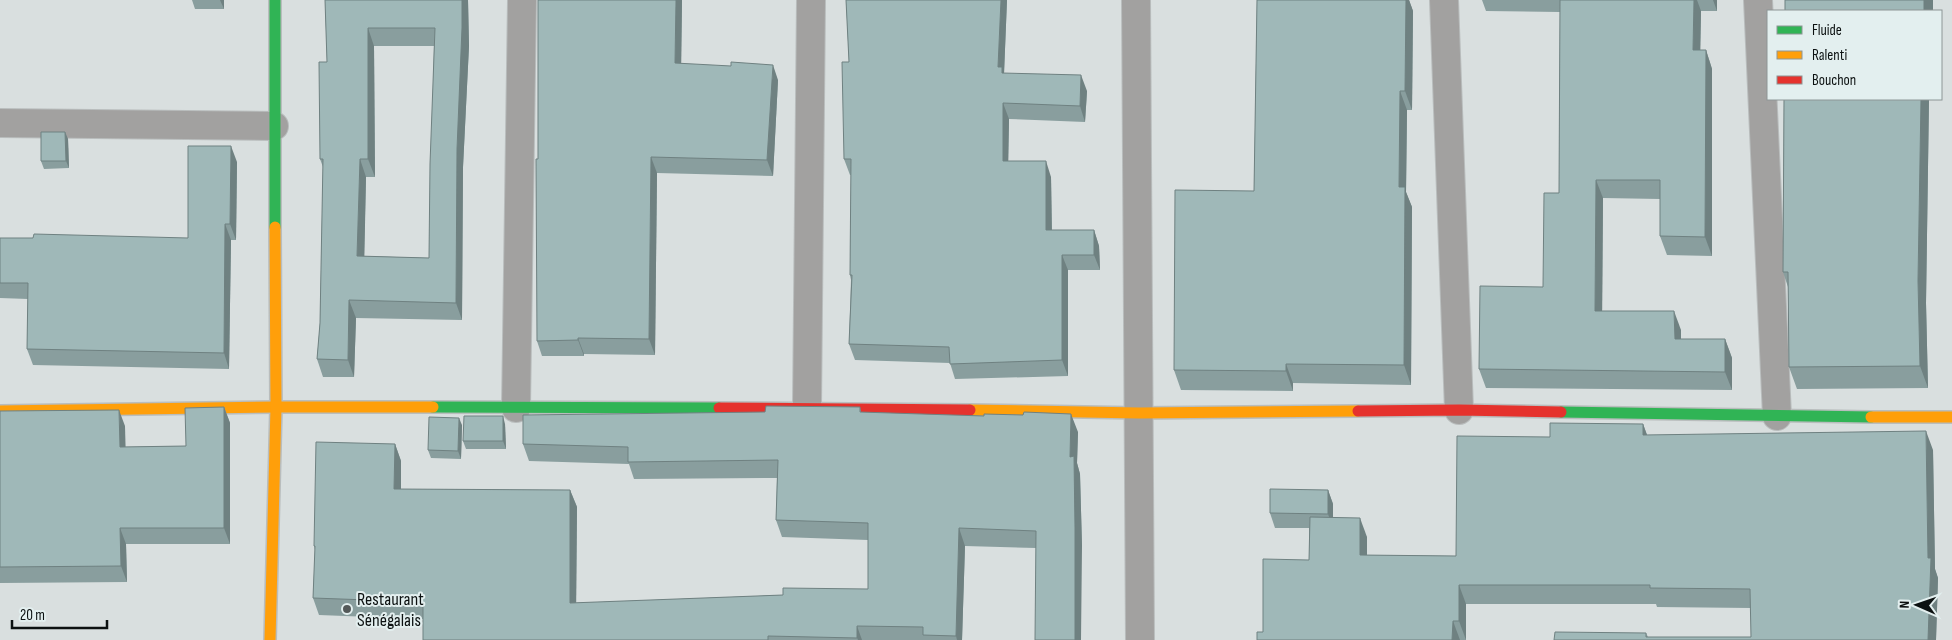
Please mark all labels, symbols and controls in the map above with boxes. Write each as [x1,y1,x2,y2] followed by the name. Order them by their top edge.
[1767,10,1942,100] legend
[1812,21,1842,40] text: Fluide
[1812,46,1847,65] text: Ralenti
[1812,71,1856,90] text: Bouchon
[1892,580,1942,630] north arrow
[357,589,424,631] place label: Restaurant Sénégalais
[12,598,108,630] scale bar
[1896,601,1913,609] text: N
[341,603,353,615] marker: Restaurant Sénégalais
[20,606,45,625] text: 20 m

